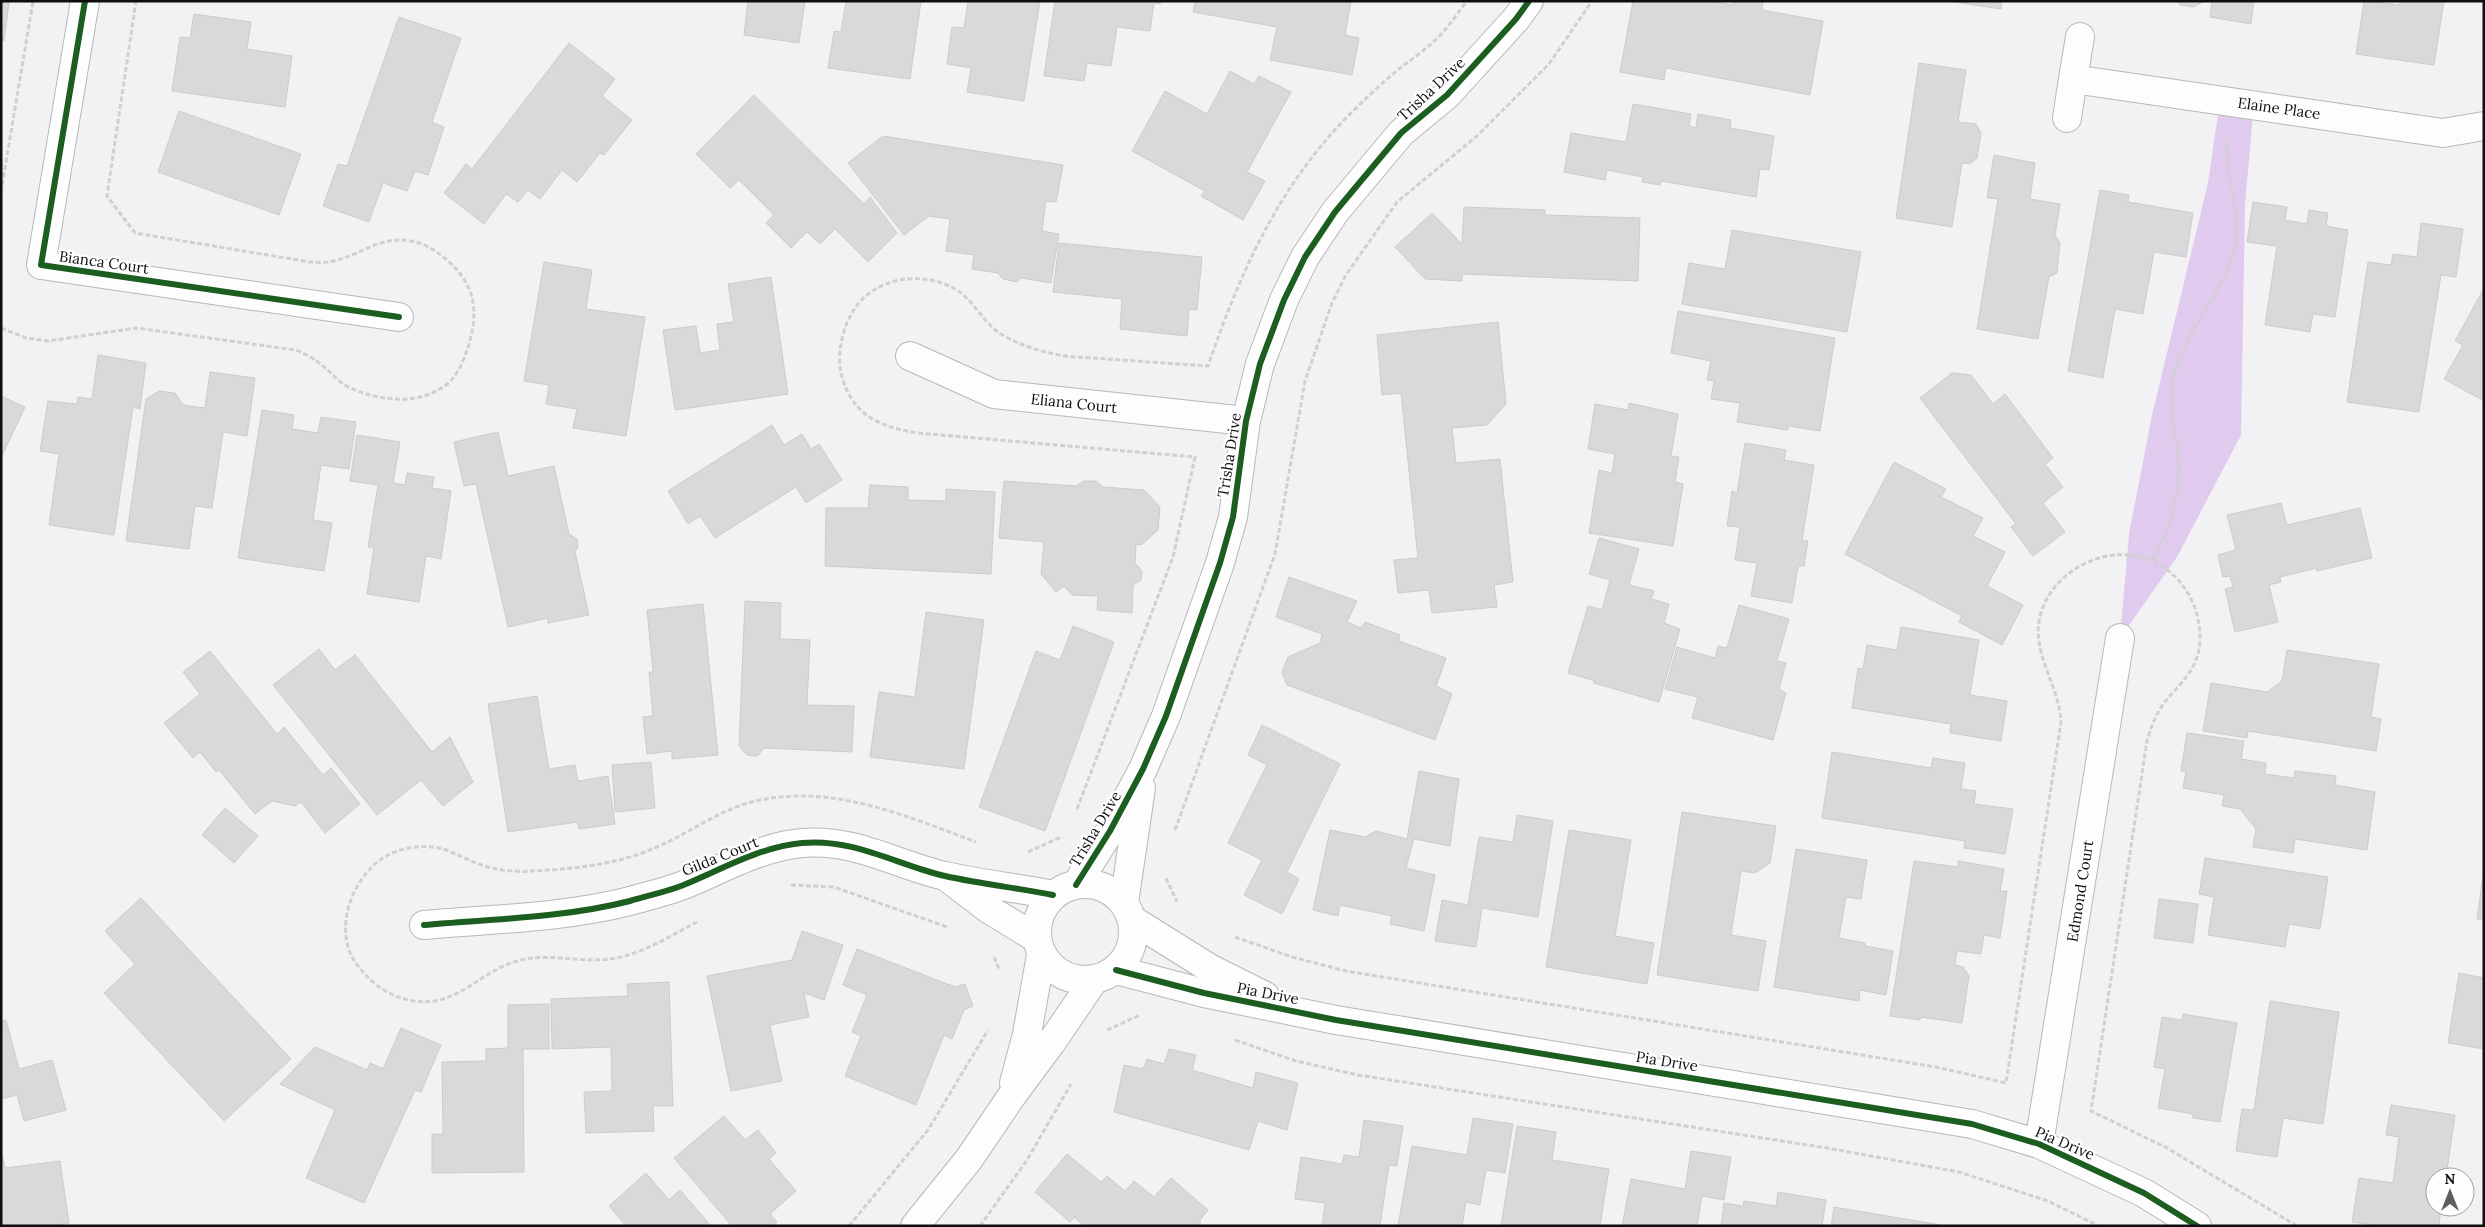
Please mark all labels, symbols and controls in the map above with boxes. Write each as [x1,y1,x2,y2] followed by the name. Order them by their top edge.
[1393,53,1469,125] street label: Trisha Drive
[2236,93,2322,123] street label: Elaine Place
[58,246,150,278] street label: Bianca Court
[1030,389,1118,417] street label: Eliana Court
[1213,411,1245,499] street label: Trisha Drive
[1065,788,1125,870] street label: Trisha Drive
[679,832,761,880] street label: Gilda Court
[2063,838,2097,943] street label: Edmond Court
[1236,978,1300,1008] street label: Pia Drive
[1635,1047,1699,1075] street label: Pia Drive
[2033,1122,2097,1164] street label: Pia Drive
[2425,1167,2475,1217] north arrow
[2445,1170,2456,1188] text: N

